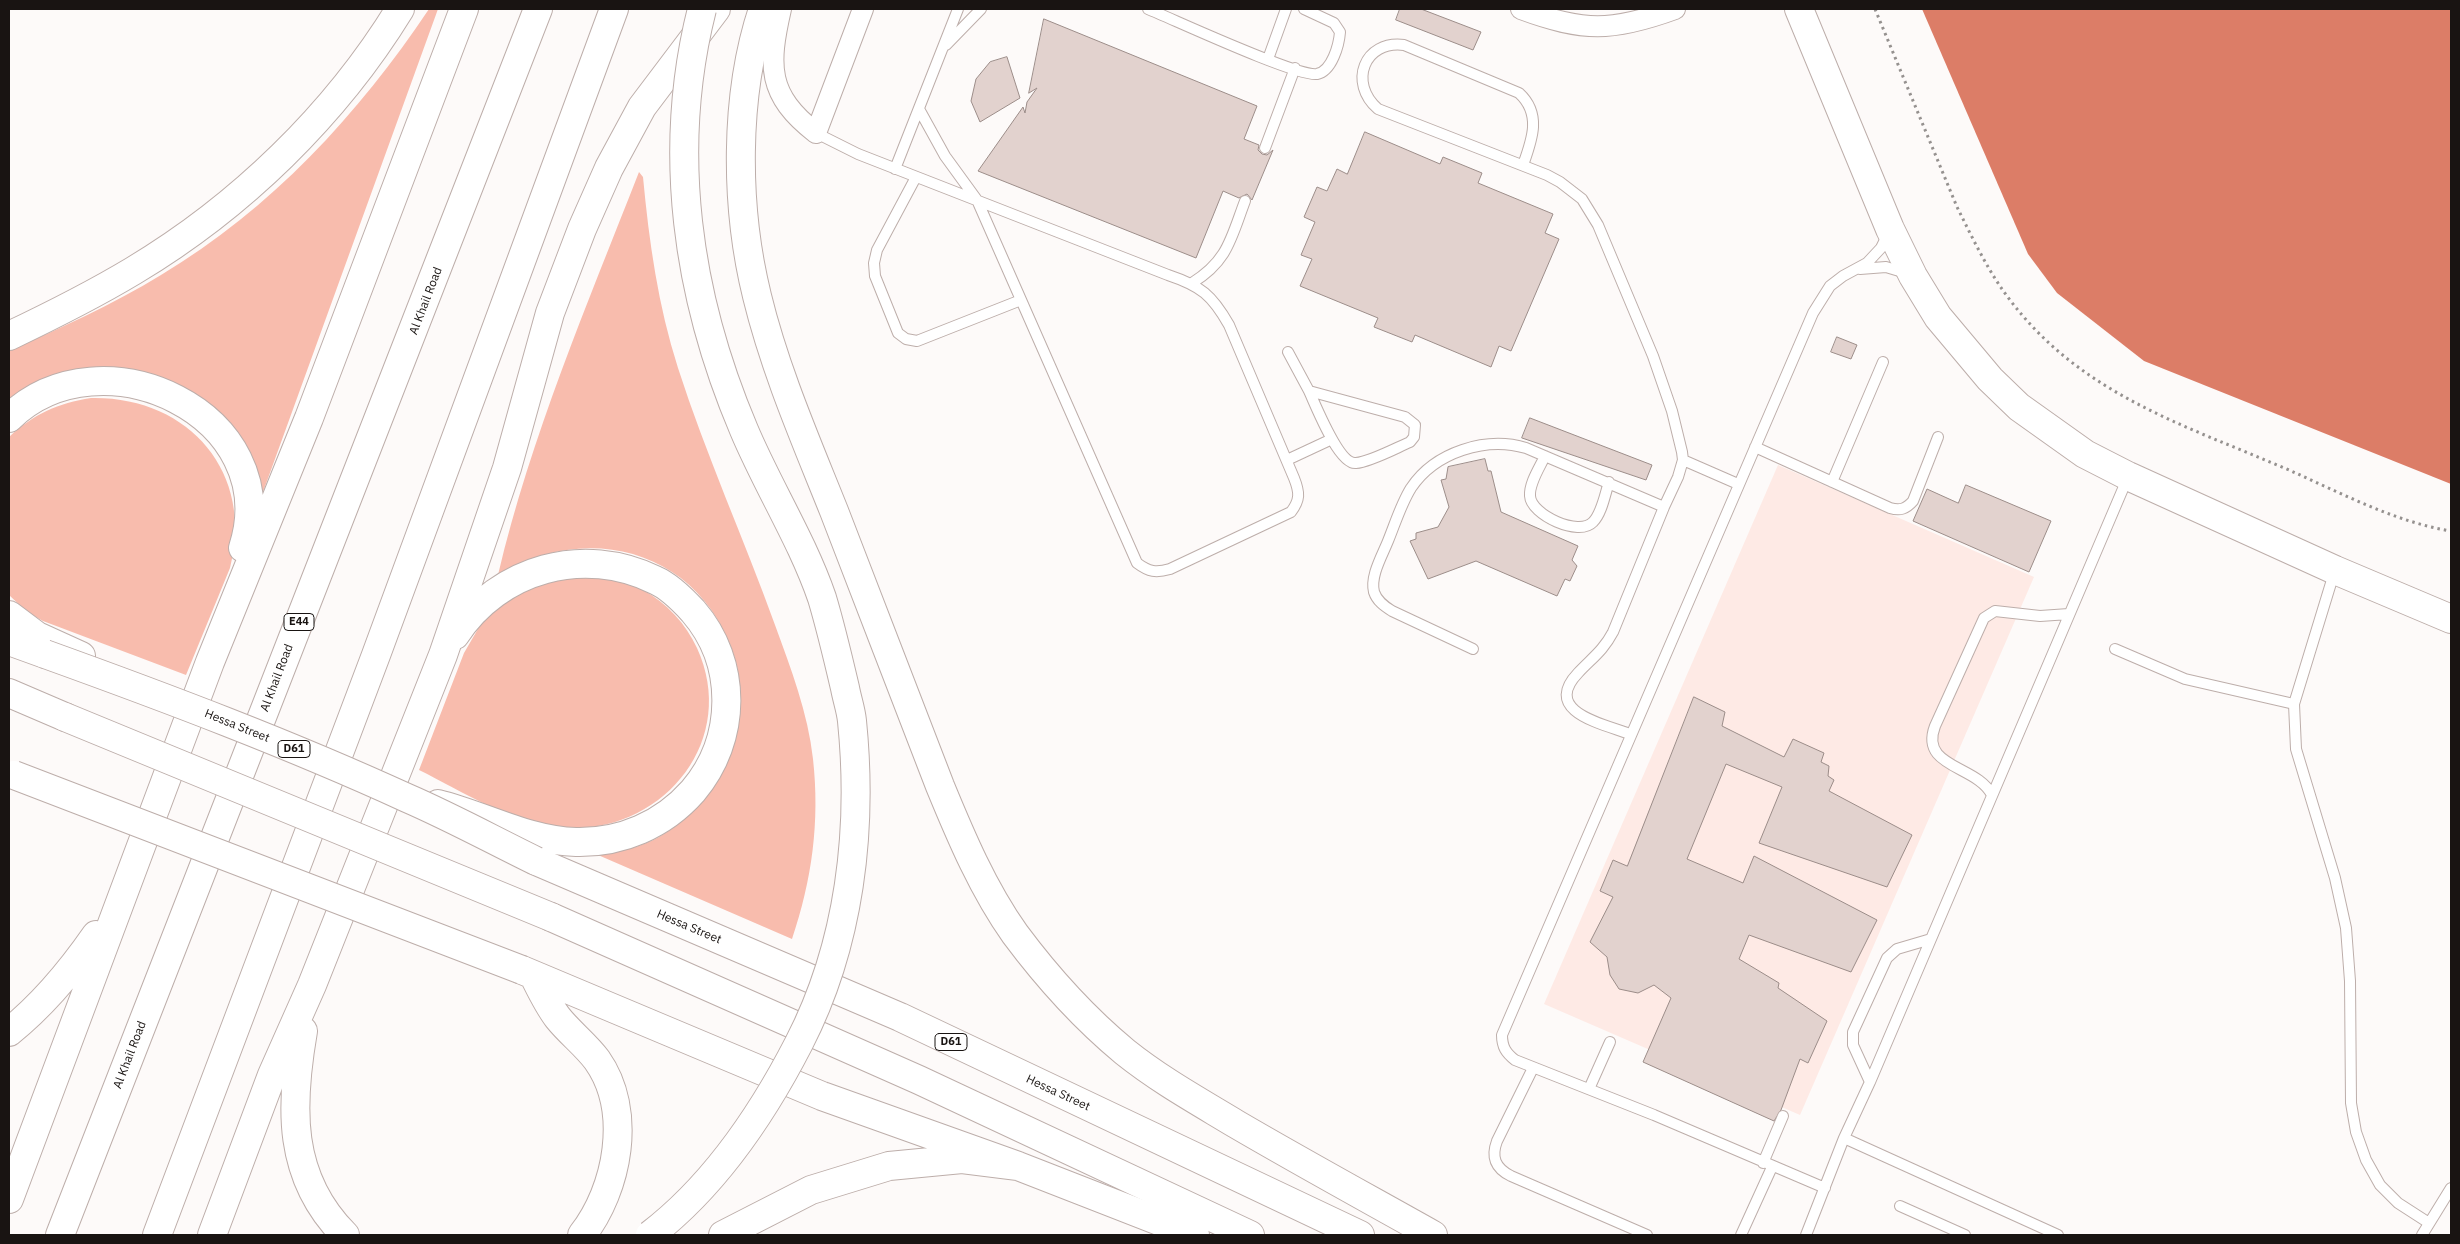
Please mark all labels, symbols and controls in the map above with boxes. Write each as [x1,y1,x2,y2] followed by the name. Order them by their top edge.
[407,265,445,337] street label: Al Khail Road
[284,614,314,630] road number: E44
[258,642,296,714] street label: Al Khail Road
[202,706,272,746] street label: Hessa Street
[278,741,310,758] road number: D61
[655,907,723,947] street label: Hessa Street
[111,1019,149,1091] street label: Al Khail Road
[935,1034,967,1050] road number: D61
[1024,1072,1092,1114] street label: Hessa Street

